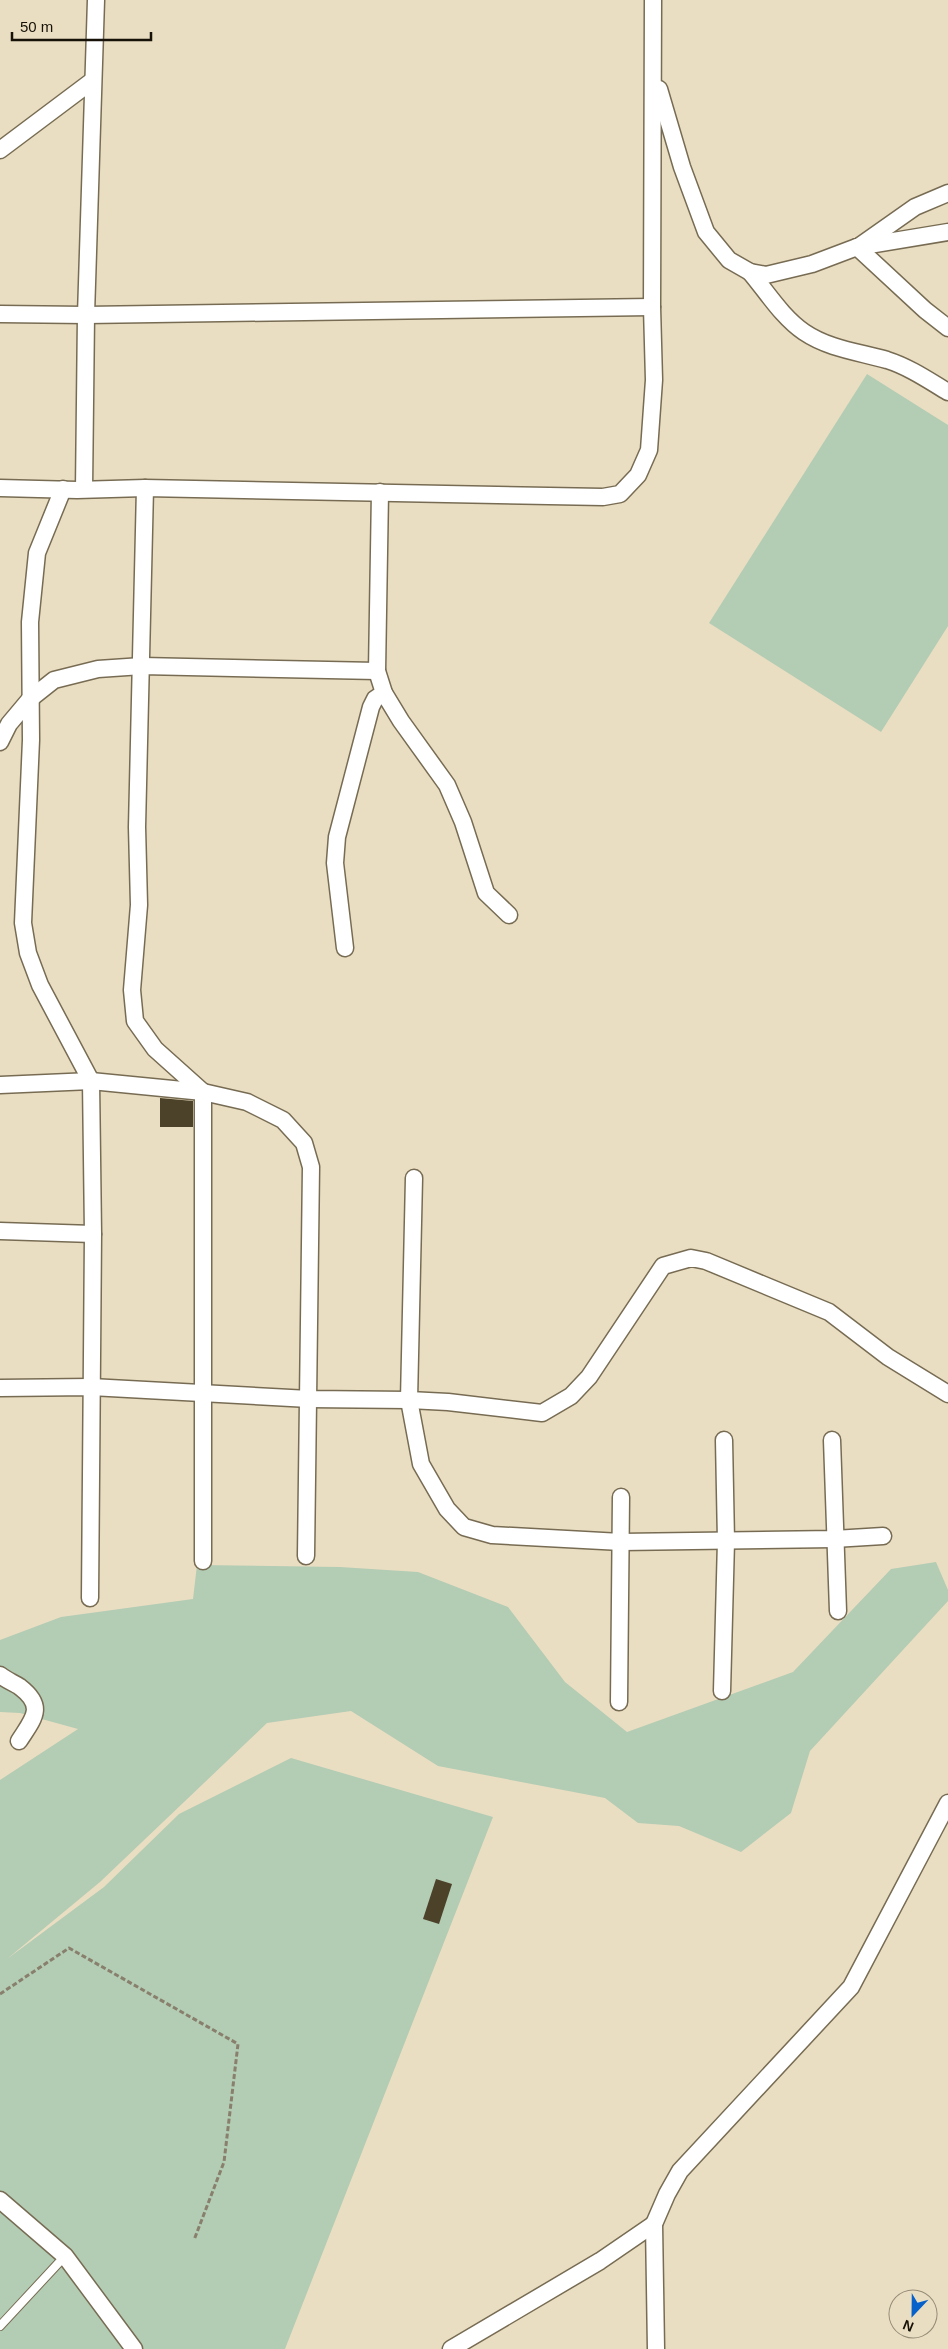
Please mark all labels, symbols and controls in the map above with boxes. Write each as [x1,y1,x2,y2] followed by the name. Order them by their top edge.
[12,10,151,42] scale bar
[20,18,53,35] text: 50 m
[888,2289,938,2339] north arrow
[900,2317,916,2335] text: N

